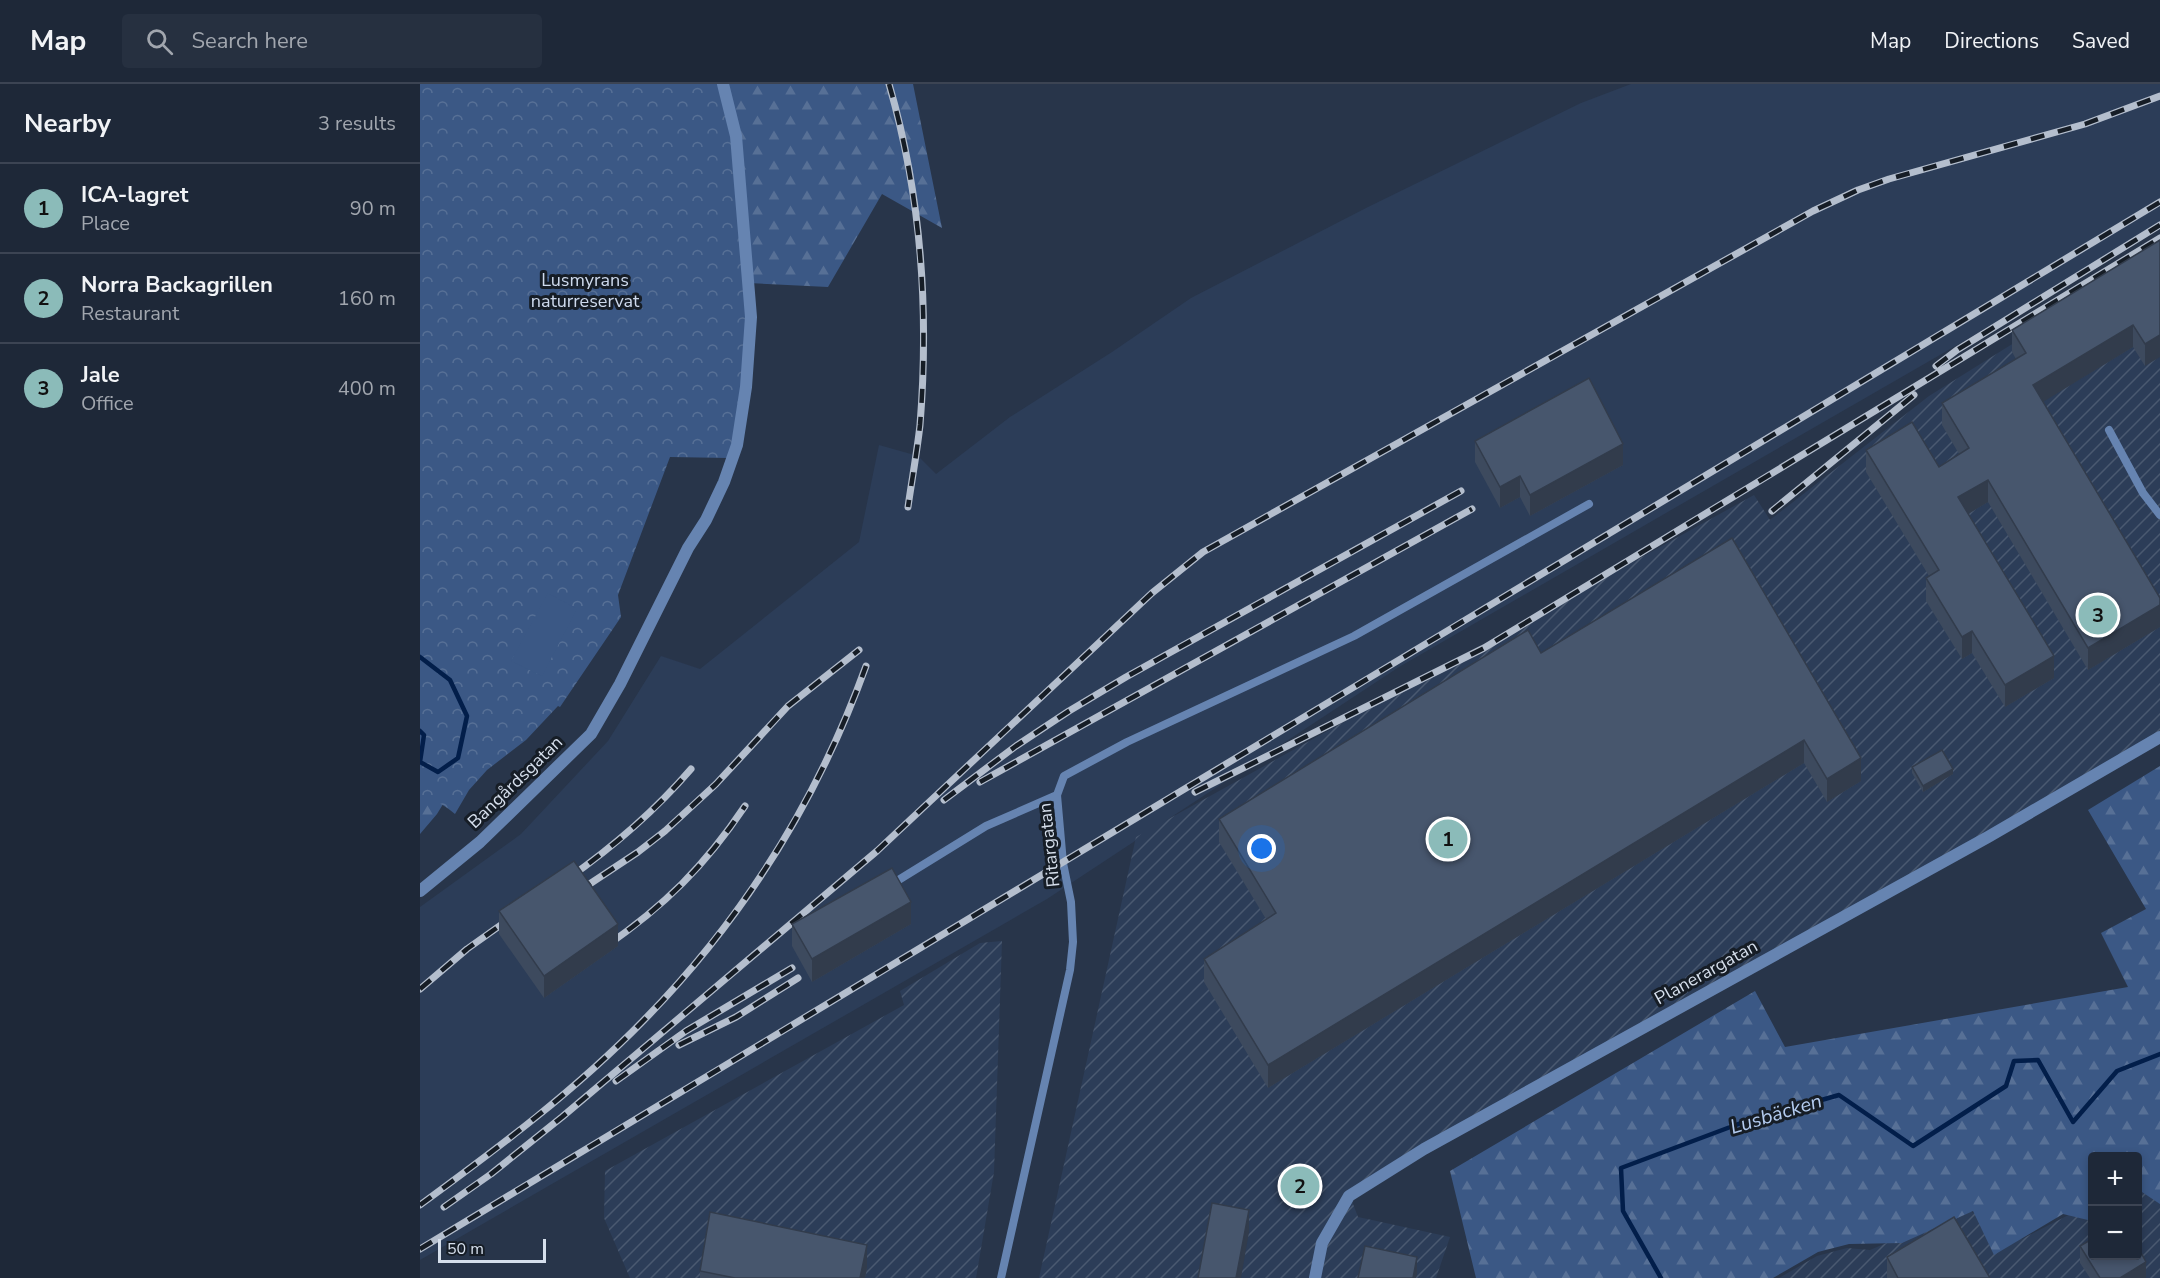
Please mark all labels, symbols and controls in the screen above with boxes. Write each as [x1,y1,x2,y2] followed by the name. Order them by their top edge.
[122,14,542,68] search box
[30,22,86,60] text: Map
[143,25,176,58] icon: search
[191,26,308,56] text: Search here
[1870,27,1911,55] text: Map
[1944,27,2039,55] text: Directions
[2072,27,2130,55] text: Saved
[24,106,111,141] text: Nearby
[318,110,396,137] text: 3 results
[81,180,188,210] text: ICA-lagret
[38,195,50,222] text: 1
[350,195,396,222] text: 90 m
[81,210,130,237] text: Place
[531,268,640,313] park label: Lusmyrans naturreservat
[81,270,273,300] text: Norra Backagrillen
[38,285,50,312] text: 2
[338,285,396,312] text: 160 m
[81,300,179,327] text: Restaurant
[81,360,120,390] text: Jale
[38,375,50,402] text: 3
[338,375,396,402] text: 400 m
[81,390,134,417] text: Office
[2078,592,2118,638] pin: 3
[462,730,568,834] street label: Bangårdsgatan
[1033,802,1065,888] street label: Ritargatan
[1428,816,1468,861] pin: 1
[1247,834,1276,863] your location
[1650,934,1762,1010] street label: Planerargatan
[1727,1087,1825,1141] water label: Lusbäcken
[2088,1152,2142,1260] map controls
[2088,1152,2142,1206] button: +
[1280,1164,1320,1208] pin: 2
[2088,1206,2142,1260] button: −
[438,1236,546,1264] scale bar
[447,1238,484,1260] text: 50 m

